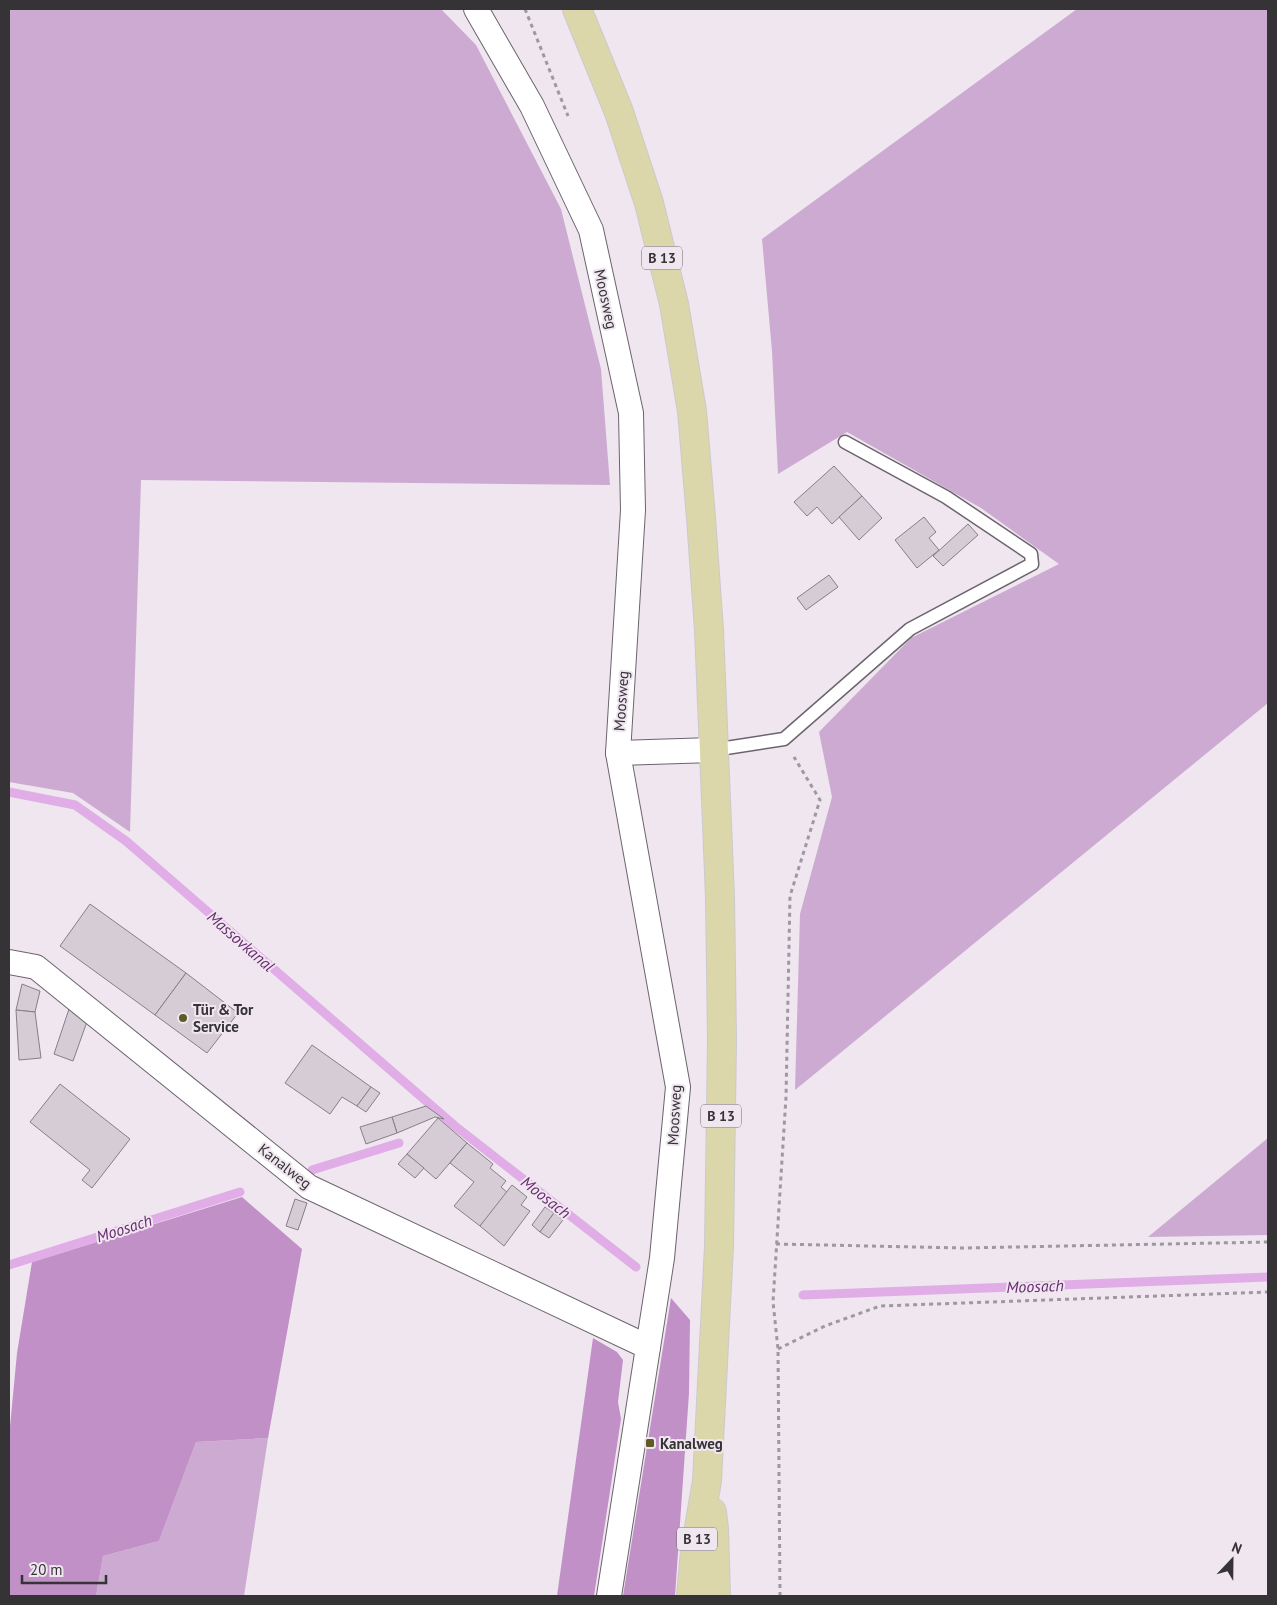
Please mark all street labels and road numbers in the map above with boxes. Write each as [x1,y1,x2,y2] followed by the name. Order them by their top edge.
[642,247,682,270] road number: B 13
[590,267,622,331] street label: Moosweg
[609,670,633,732] street label: Moosweg
[663,1084,685,1146] street label: Moosweg
[701,1104,741,1128] road number: B 13
[254,1139,316,1193] street label: Kanalweg
[677,1528,717,1550] road number: B 13

